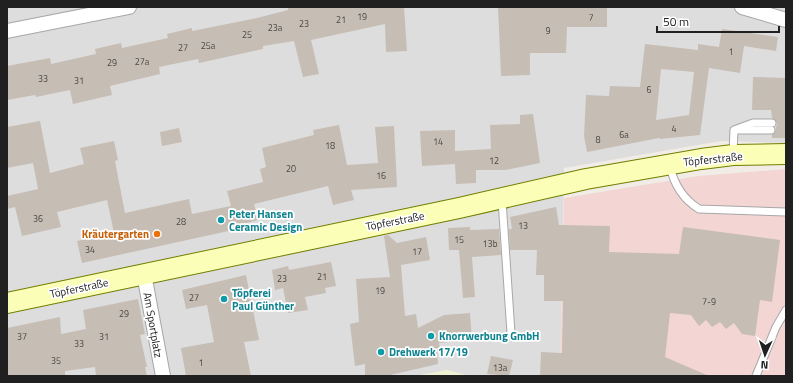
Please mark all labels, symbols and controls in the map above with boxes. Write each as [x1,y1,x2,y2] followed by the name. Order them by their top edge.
[657,8,779,34] scale bar
[357,10,367,23] house number: 19
[588,11,594,24] house number: 7
[663,12,689,31] text: 50 m
[336,13,346,26] house number: 21
[299,17,309,30] house number: 23
[268,21,283,34] house number: 23a
[545,24,551,37] house number: 9
[242,28,252,41] house number: 25
[201,39,216,52] house number: 25a
[178,41,188,54] house number: 27
[728,45,734,58] house number: 1
[135,55,150,68] house number: 27a
[107,56,117,69] house number: 29
[38,72,48,85] house number: 33
[74,74,84,87] house number: 31
[646,83,652,96] house number: 6
[671,122,677,135] house number: 4
[619,128,629,141] house number: 6a
[595,133,601,146] house number: 8
[433,135,443,148] house number: 14
[325,139,335,152] house number: 18
[683,148,744,170] street label: Töpferstraße
[489,154,499,167] house number: 12
[286,162,296,175] house number: 20
[376,169,386,182] house number: 16
[229,206,302,235] place label: Peter Hansen Ceramic Design
[364,207,426,235] street label: Töpferstraße
[33,212,43,225] house number: 36
[176,215,186,228] house number: 28
[216,215,226,225] marker: Peter Hansen Ceramic Design
[518,219,528,232] house number: 13
[82,226,149,242] place label: Kräutergarten
[152,229,162,239] marker: Kräutergarten
[454,233,464,246] house number: 15
[483,237,498,250] house number: 13b
[85,243,95,256] house number: 34
[412,245,422,258] house number: 17
[317,270,327,283] house number: 21
[277,272,287,285] house number: 23
[48,274,110,302] street label: Töpferstraße
[375,284,385,297] house number: 19
[232,285,294,314] place label: Töpferei Paul Günther
[139,291,167,359] street label: Am Sportplatz
[189,291,199,304] house number: 27
[219,294,229,304] marker: Töpferei Paul Günther
[702,295,716,308] house number: 7-9
[119,307,129,320] house number: 29
[439,328,540,344] place label: Knorrwerbung GmbH
[17,330,27,343] house number: 37
[99,330,109,343] house number: 31
[426,331,436,341] marker: Knorrwerbung GmbH
[745,335,785,375] north arrow
[74,337,84,350] house number: 33
[389,344,468,360] place label: Drehwerk 17/19
[376,347,386,357] marker: Drehwerk 17/19
[51,354,61,367] house number: 35
[198,356,204,369] house number: 1
[760,357,769,373] text: N
[493,361,508,374] house number: 13a

